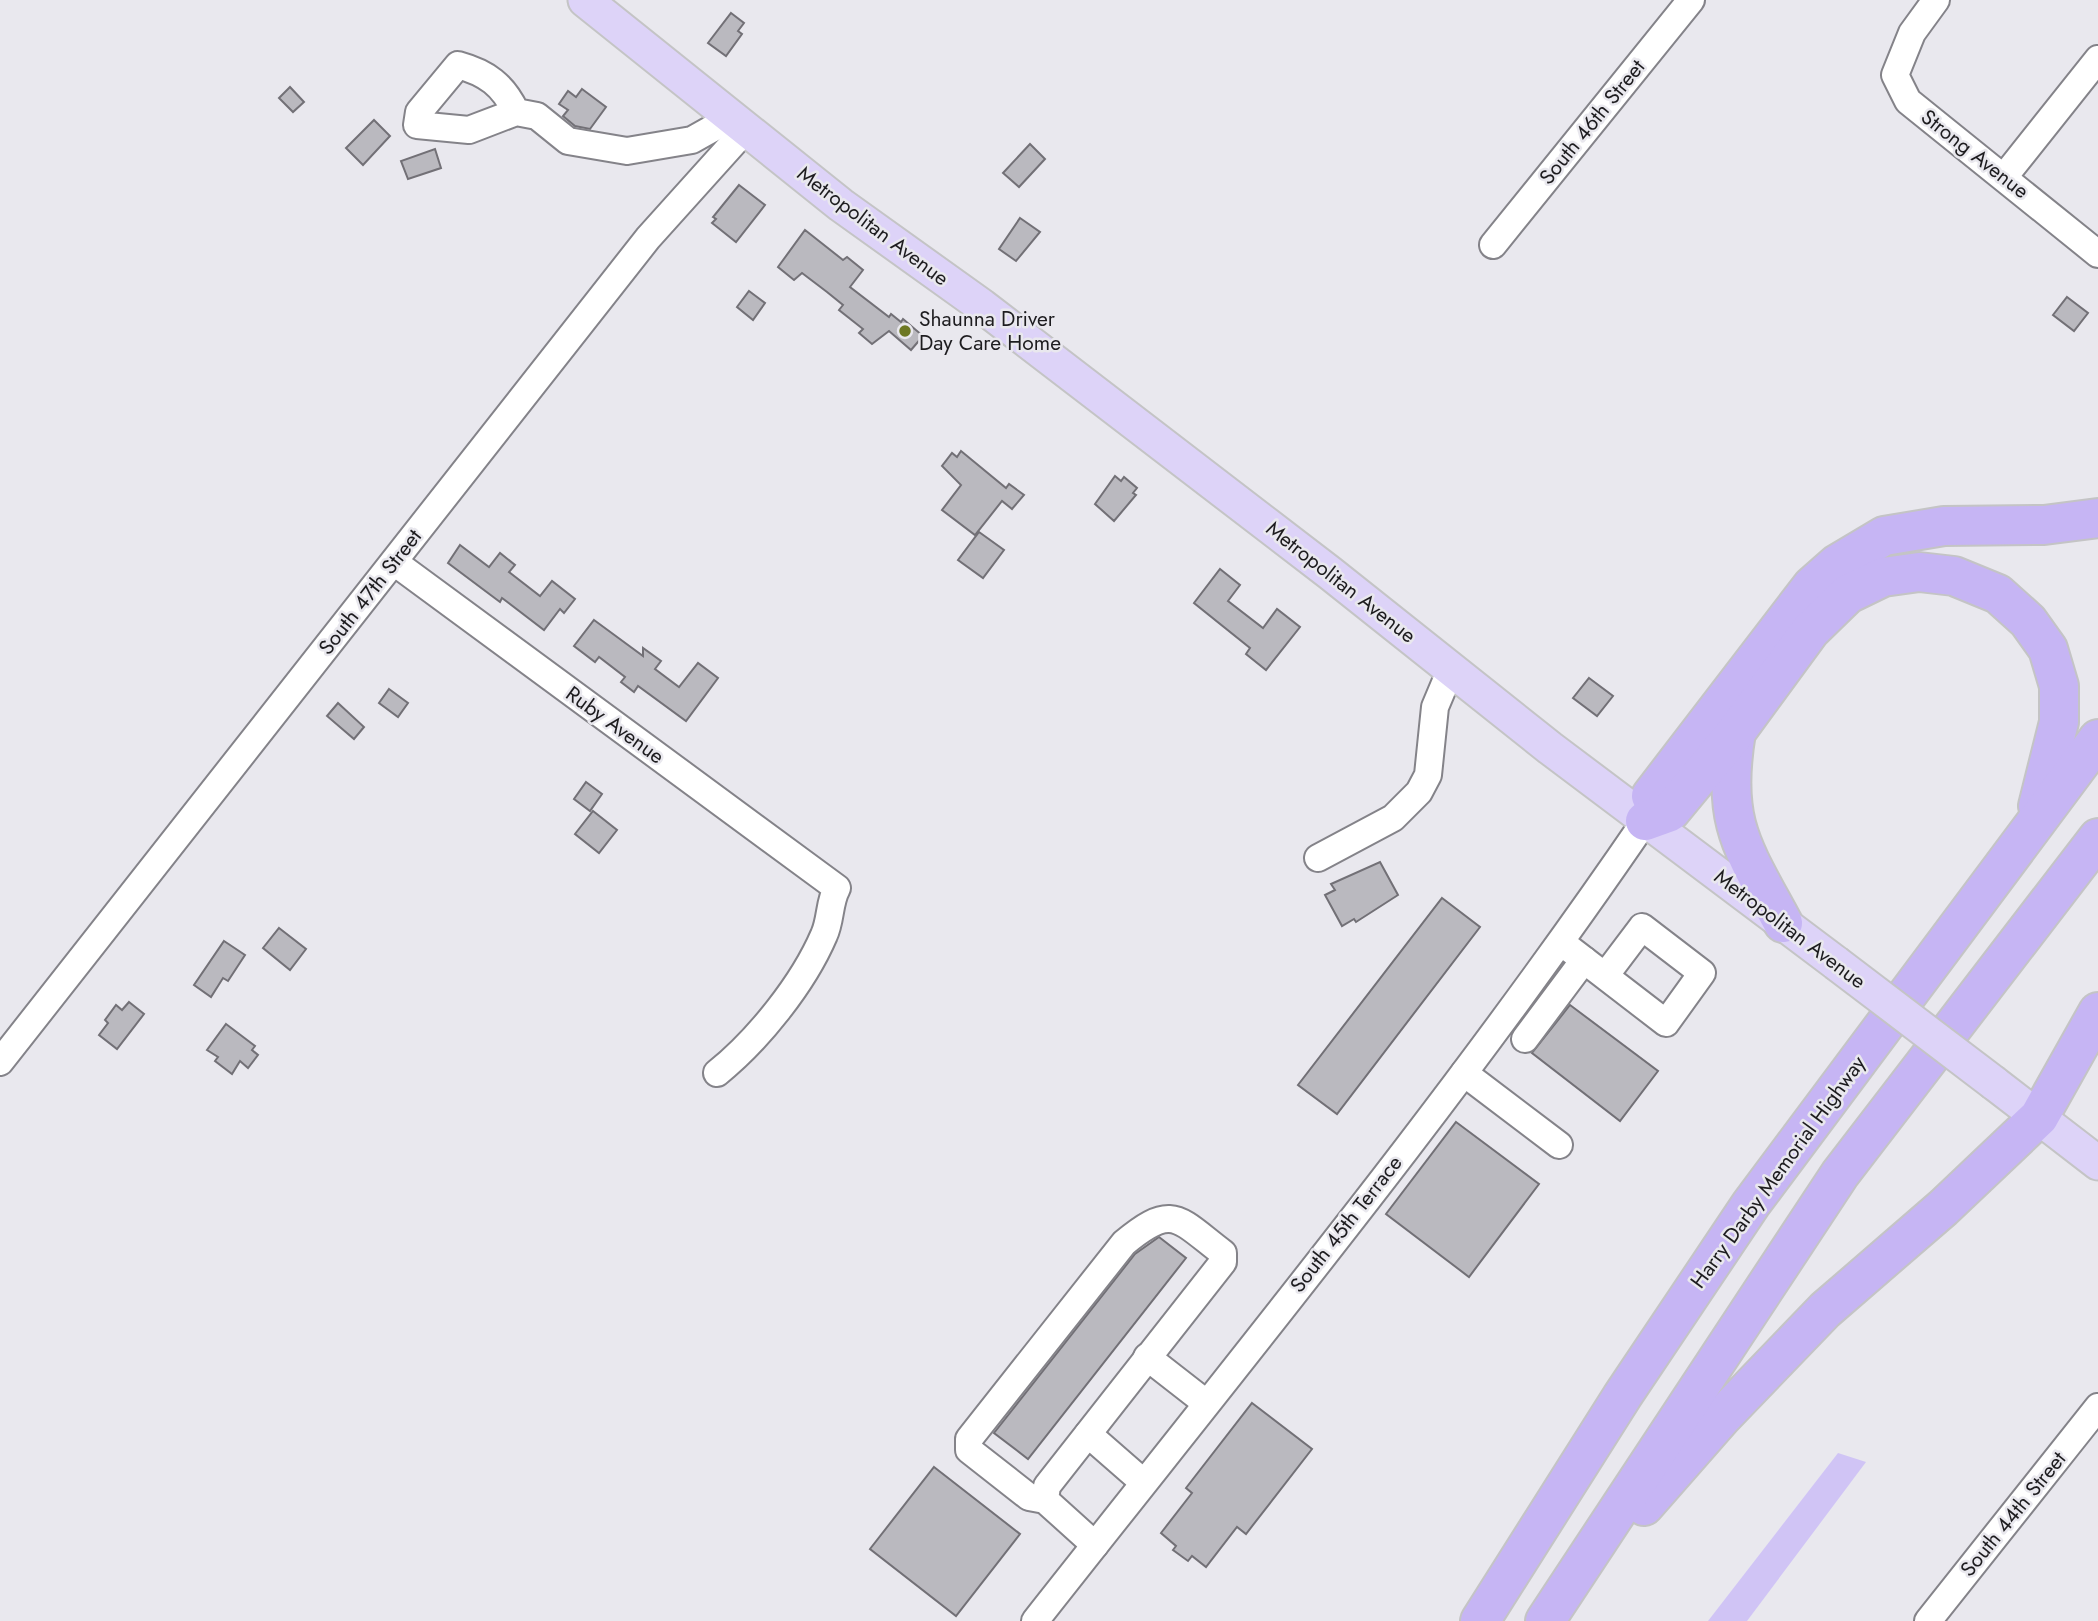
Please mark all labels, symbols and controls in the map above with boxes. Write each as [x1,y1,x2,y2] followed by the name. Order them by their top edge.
[1532,53,1652,191] street label: South 46th Street
[1915,102,2035,206] street label: Strong Avenue
[791,159,955,293] street label: Metropolitan Avenue
[919,304,1061,358] place label: Shaunna Driver Day Care Home
[897,323,913,339] marker: Shaunna Driver Day Care Home
[1260,514,1422,650] street label: Metropolitan Avenue
[311,523,429,661] street label: South 47th Street
[560,679,671,771] street label: Ruby Avenue
[1708,862,1872,996] street label: Metropolitan Avenue
[1683,1049,1873,1294] street label: Harry Darby Memorial Highway
[1283,1149,1409,1299] street label: South 45th Terrace
[1953,1445,2073,1583] street label: South 44th Street

